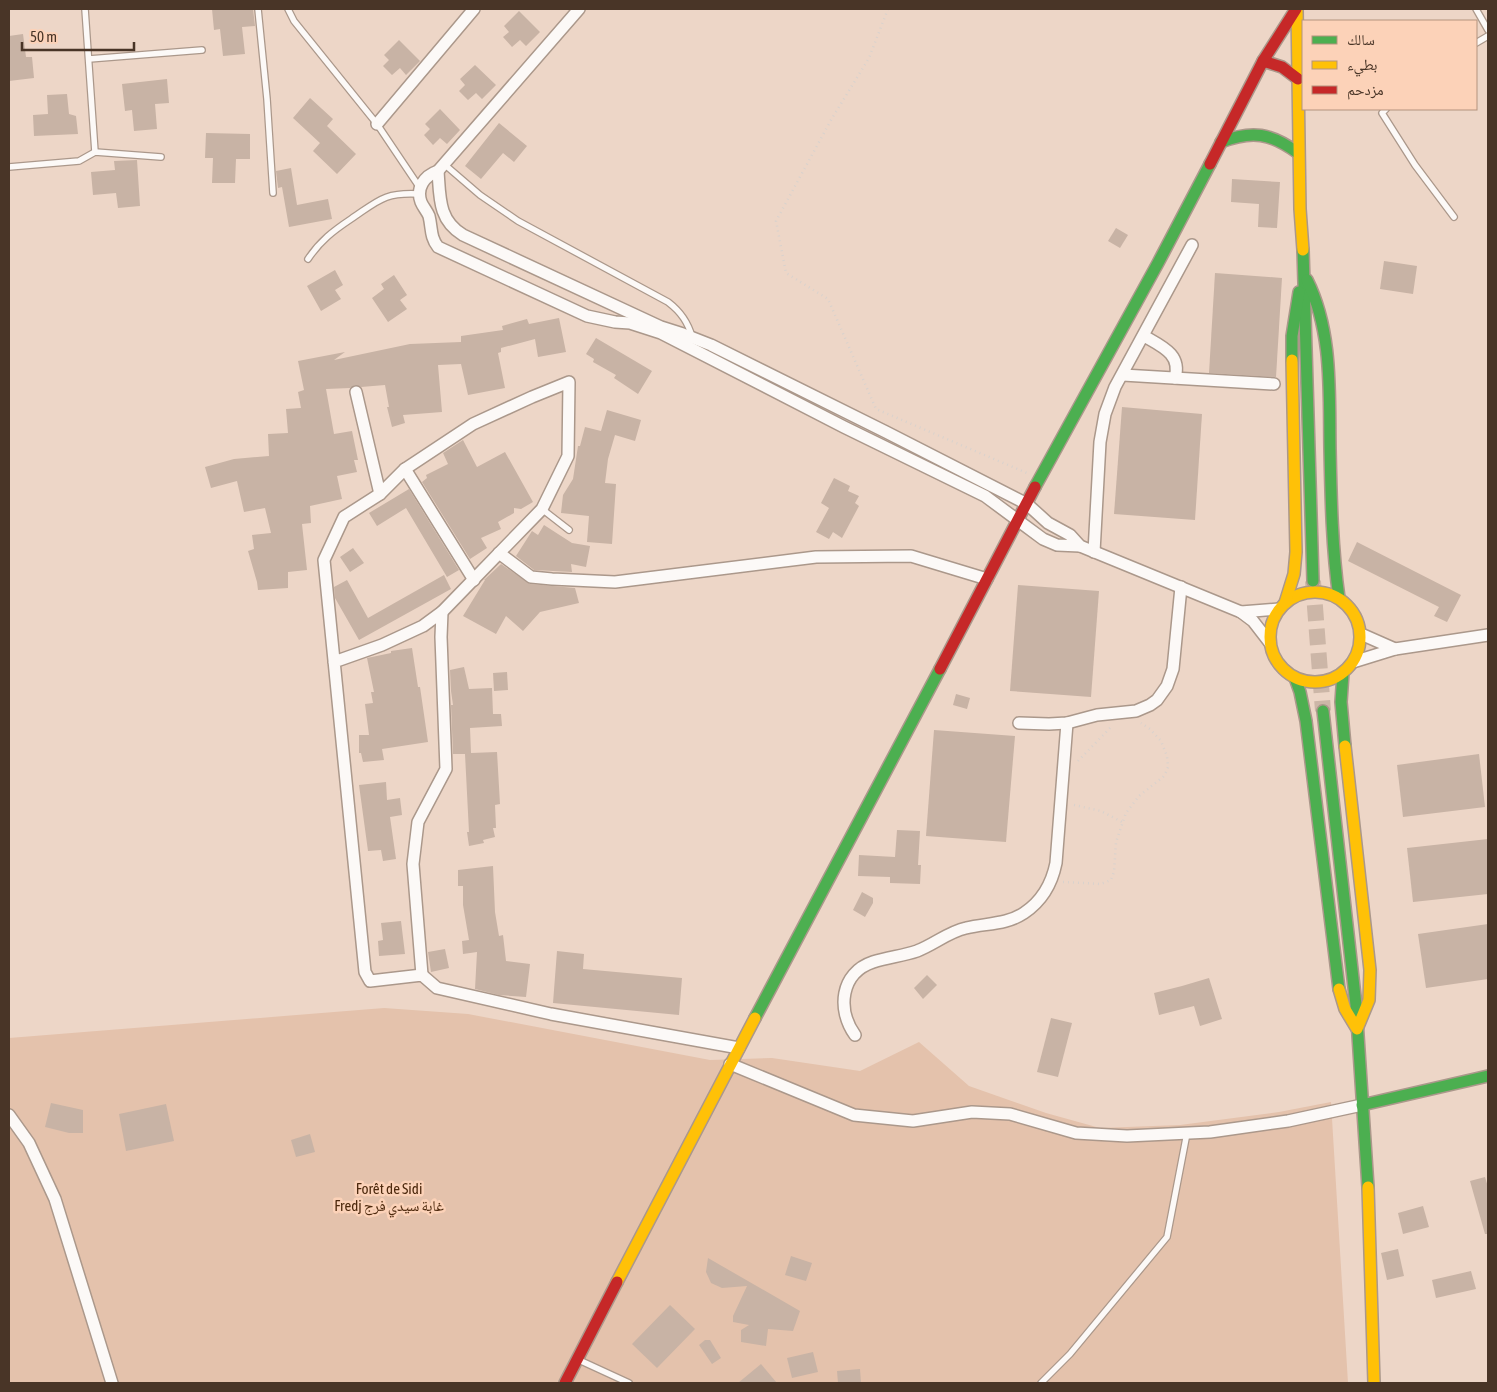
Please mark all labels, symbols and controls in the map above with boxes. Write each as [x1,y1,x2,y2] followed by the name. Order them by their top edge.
[22,20,135,52] scale bar
[1302,20,1477,110] legend
[30,28,57,45] text: 50 m
[1347,31,1375,48] text: سالك
[1347,56,1377,77] text: بطيء
[1347,81,1384,100] text: مزدحم
[334,1180,444,1217] park label: Forêt de Sidi Fredj غابة سيدي فرج

